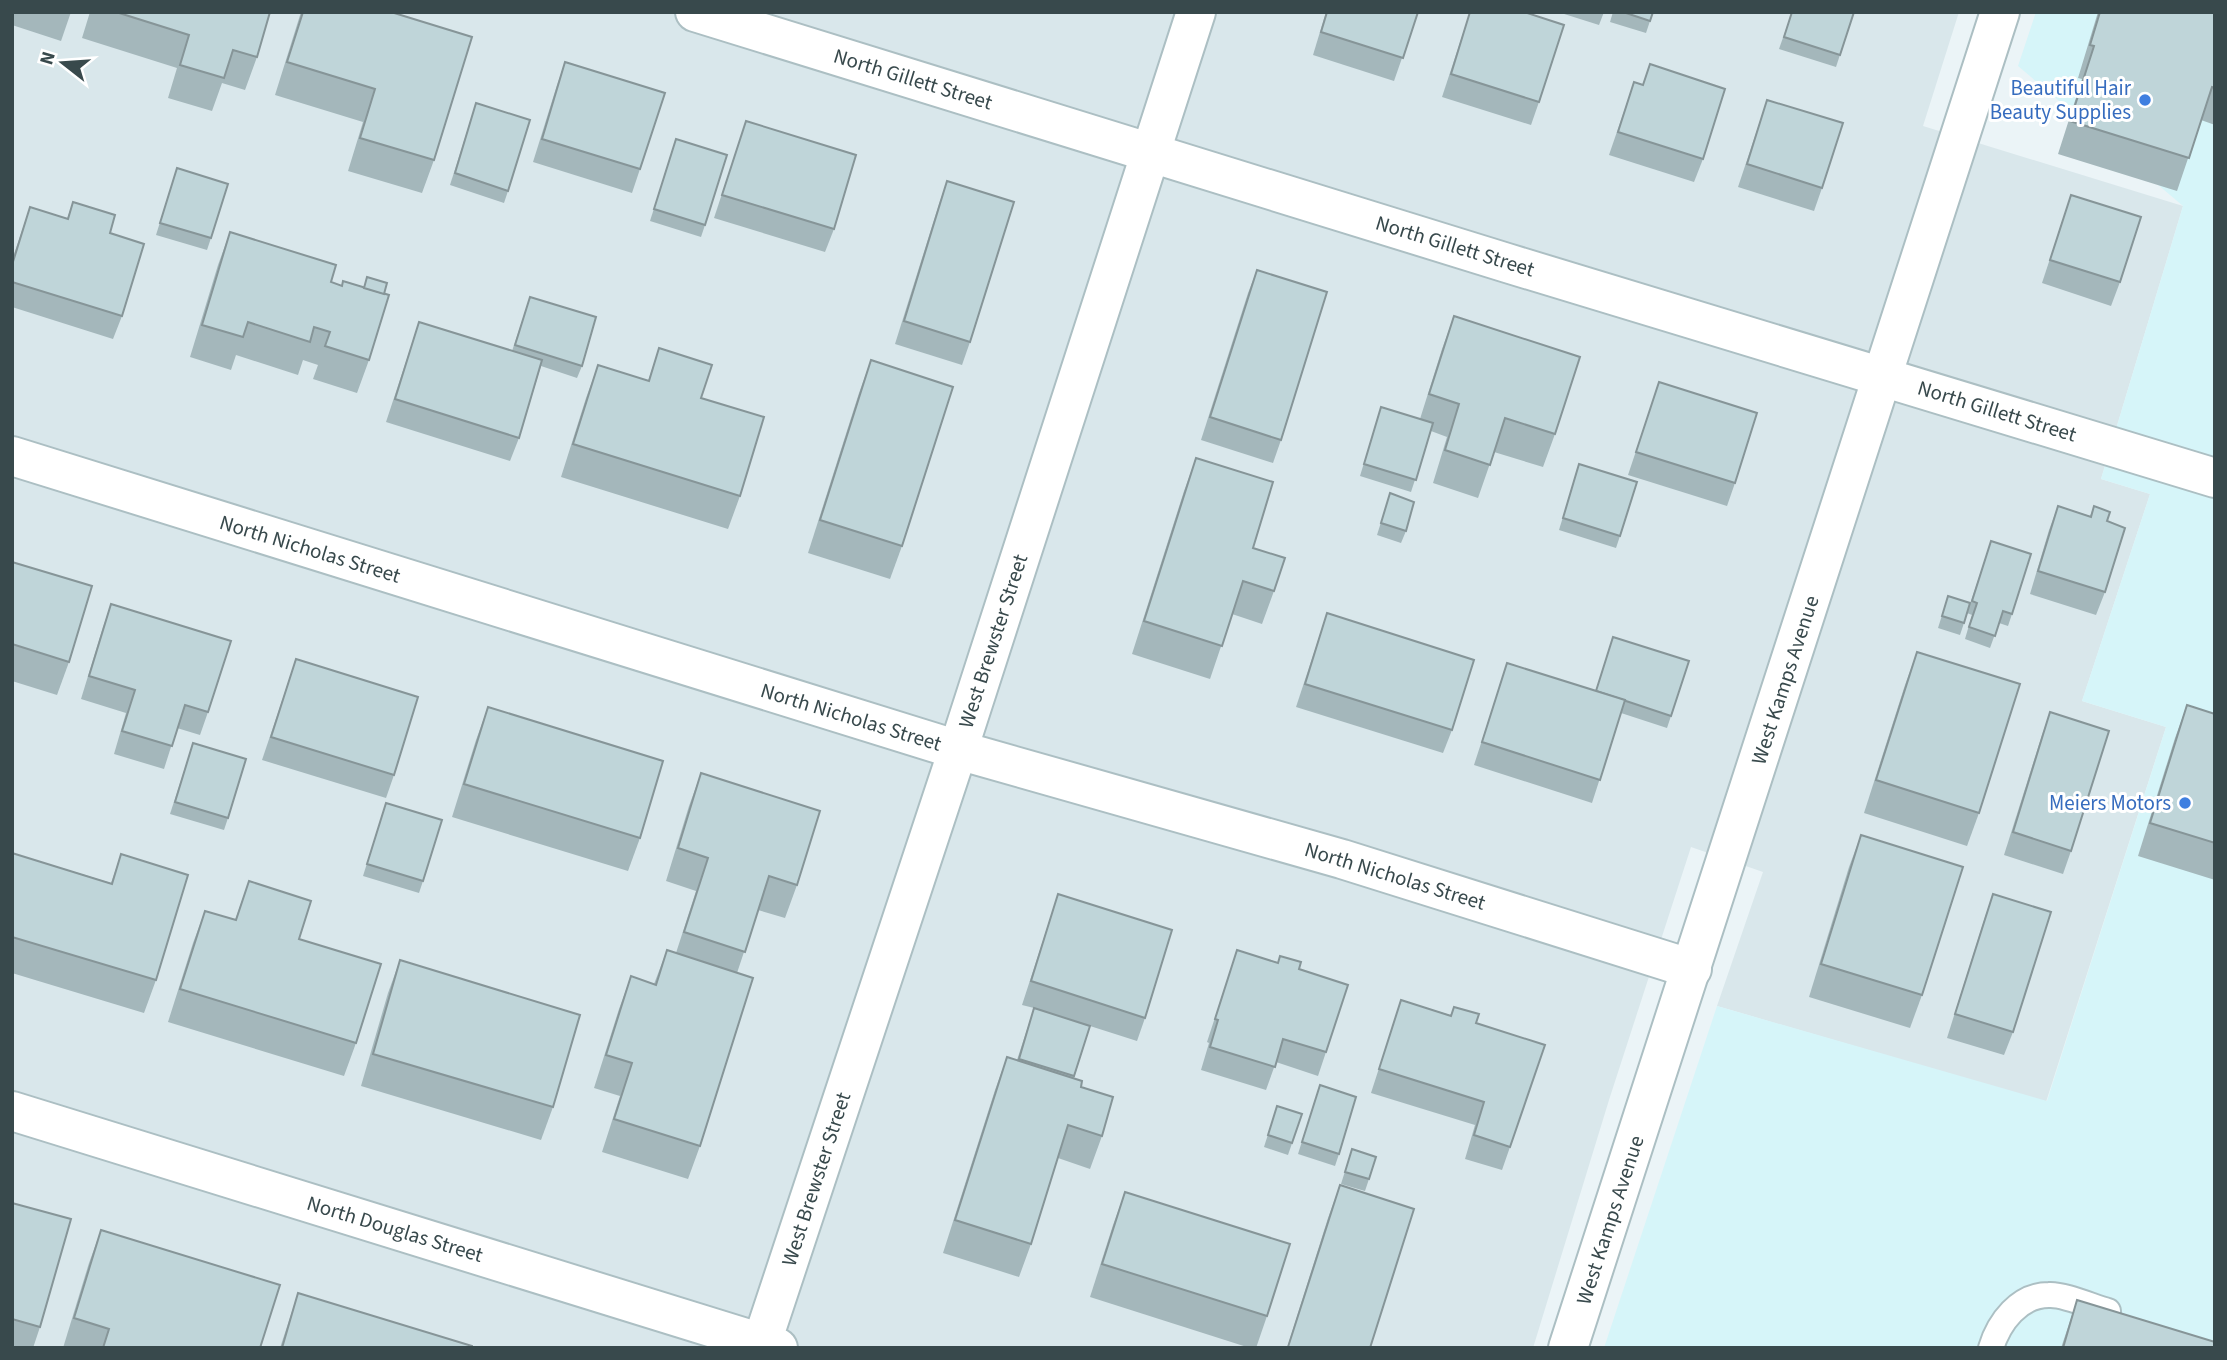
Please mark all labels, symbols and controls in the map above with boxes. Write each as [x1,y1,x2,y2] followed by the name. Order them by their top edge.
[28,28,98,98] north arrow
[830,41,996,117] street label: North Gillett Street
[33,48,63,68] text: N
[1990,73,2132,127] place label: Beautiful Hair Beauty Supplies
[2137,92,2153,108] marker: Beautiful Hair Beauty Supplies
[1372,208,1538,284] street label: North Gillett Street
[1914,373,2080,449] street label: North Gillett Street
[216,507,404,591] street label: North Nicholas Street
[951,550,1035,732] street label: West Brewster Street
[1744,592,1826,768] street label: West Kamps Avenue
[757,675,945,759] street label: North Nicholas Street
[2049,788,2171,818] place label: Meiers Motors
[2177,795,2193,811] marker: Meiers Motors
[1301,834,1489,918] street label: North Nicholas Street
[774,1088,858,1270] street label: West Brewster Street
[1569,1132,1651,1308] street label: West Kamps Avenue
[303,1188,487,1270] street label: North Douglas Street

